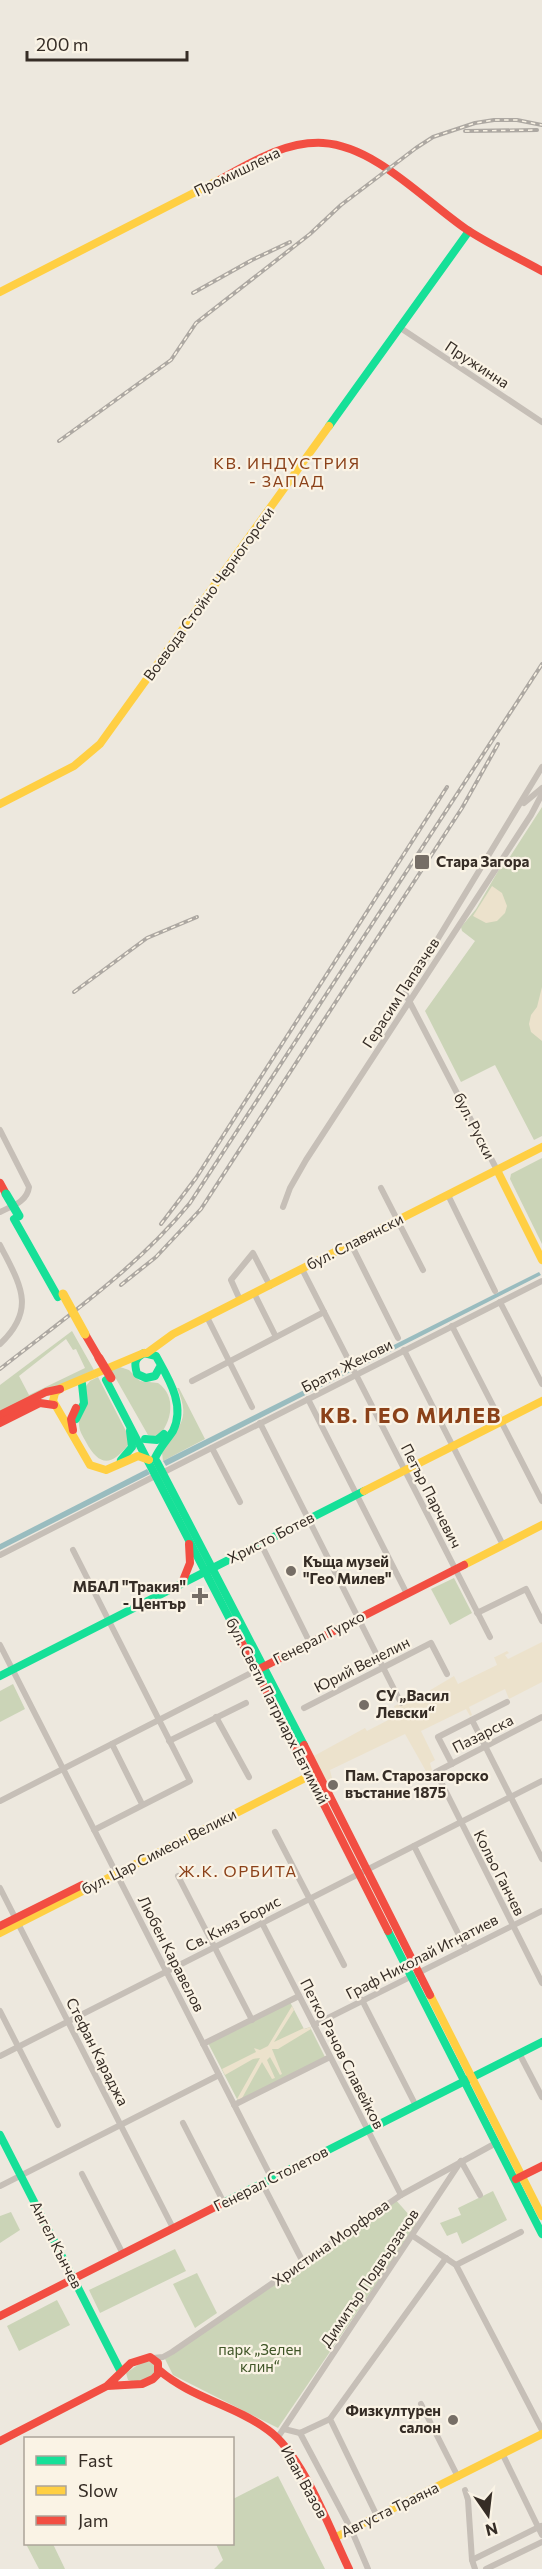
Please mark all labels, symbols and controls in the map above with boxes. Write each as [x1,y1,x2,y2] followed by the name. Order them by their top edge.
[27,24,188,62] scale bar
[36,33,89,55] text: 200 m
[191,143,283,200] street label: Промишлена
[442,337,513,392] street label: Пружинна
[213,453,361,490] district label: КВ. ИНДУСТРИЯ - ЗАПАД
[139,503,277,684] street label: Воевода Стойно Черногорски
[436,852,530,870] place label: Стара Загора
[413,853,431,871] marker: Стара Загора
[358,934,443,1051] street label: Герасим Папазчев
[450,1089,499,1162] street label: бул. Руски
[303,1209,406,1273] street label: бул. Славянски
[298,1334,395,1396] street label: Братя Жекови
[320,1402,502,1427] district label: КВ. ГЕО МИЛЕВ
[398,1440,466,1551] street label: Петър Парчевич
[224,1508,317,1567] street label: Христо Ботев
[303,1552,392,1587] place label: Къща музей "Гео Милев"
[284,1564,298,1578] marker: Къща музей "Гео Милев"
[73,1577,186,1612] place label: МБАЛ "Тракия" - Център
[191,1587,209,1605] marker: МБАЛ "Тракия" - Център
[270,1606,367,1668] street label: Генерал Гурко
[223,1614,333,1807] street label: бул. Свети Патриарх Евтимий
[311,1632,412,1696] street label: Юрий Венелин
[376,1686,449,1721] place label: СУ „Васил Левски“
[357,1698,371,1712] marker: СУ „Васил Левски“
[449,1710,516,1756] street label: Пазарска
[345,1766,489,1801] place label: Пам. Старозагорско въстание 1875
[326,1778,340,1792] marker: Пам. Старозагорско въстание 1875
[78,1804,239,1898] street label: бул. Цар Симеон Велики
[471,1827,529,1919] street label: Кольо Ганчев
[178,1861,298,1880] district label: Ж.К. ОРБИТА
[182,1891,283,1955] street label: Св. Княз Борис
[135,1893,209,2015] street label: Любен Каравелов
[342,1910,501,2002] street label: Граф Николай Игнатиев
[297,1975,389,2132] street label: Петко Рачов Славейков
[63,1995,133,2109] street label: Стефан Караджа
[210,2141,331,2215] street label: Генерал Столетов
[269,2195,392,2289] street label: Христина Морфова
[27,2198,87,2291] street label: Ангел Кънчев
[316,2205,422,2350] street label: Димитър Подвързачов
[218,2340,302,2375] park label: парк „Зелен клин“
[346,2401,441,2436] place label: Физкултурен салон
[446,2413,460,2427] marker: Физкултурен салон
[24,2437,234,2545] legend
[278,2442,332,2521] street label: Иван Вазов
[78,2449,113,2471] text: Fast
[338,2478,441,2541] street label: Августа Траяна
[78,2479,118,2501] text: Slow
[458,2485,518,2545] north arrow
[78,2509,108,2531] text: Jam
[484,2519,500,2541] text: N

